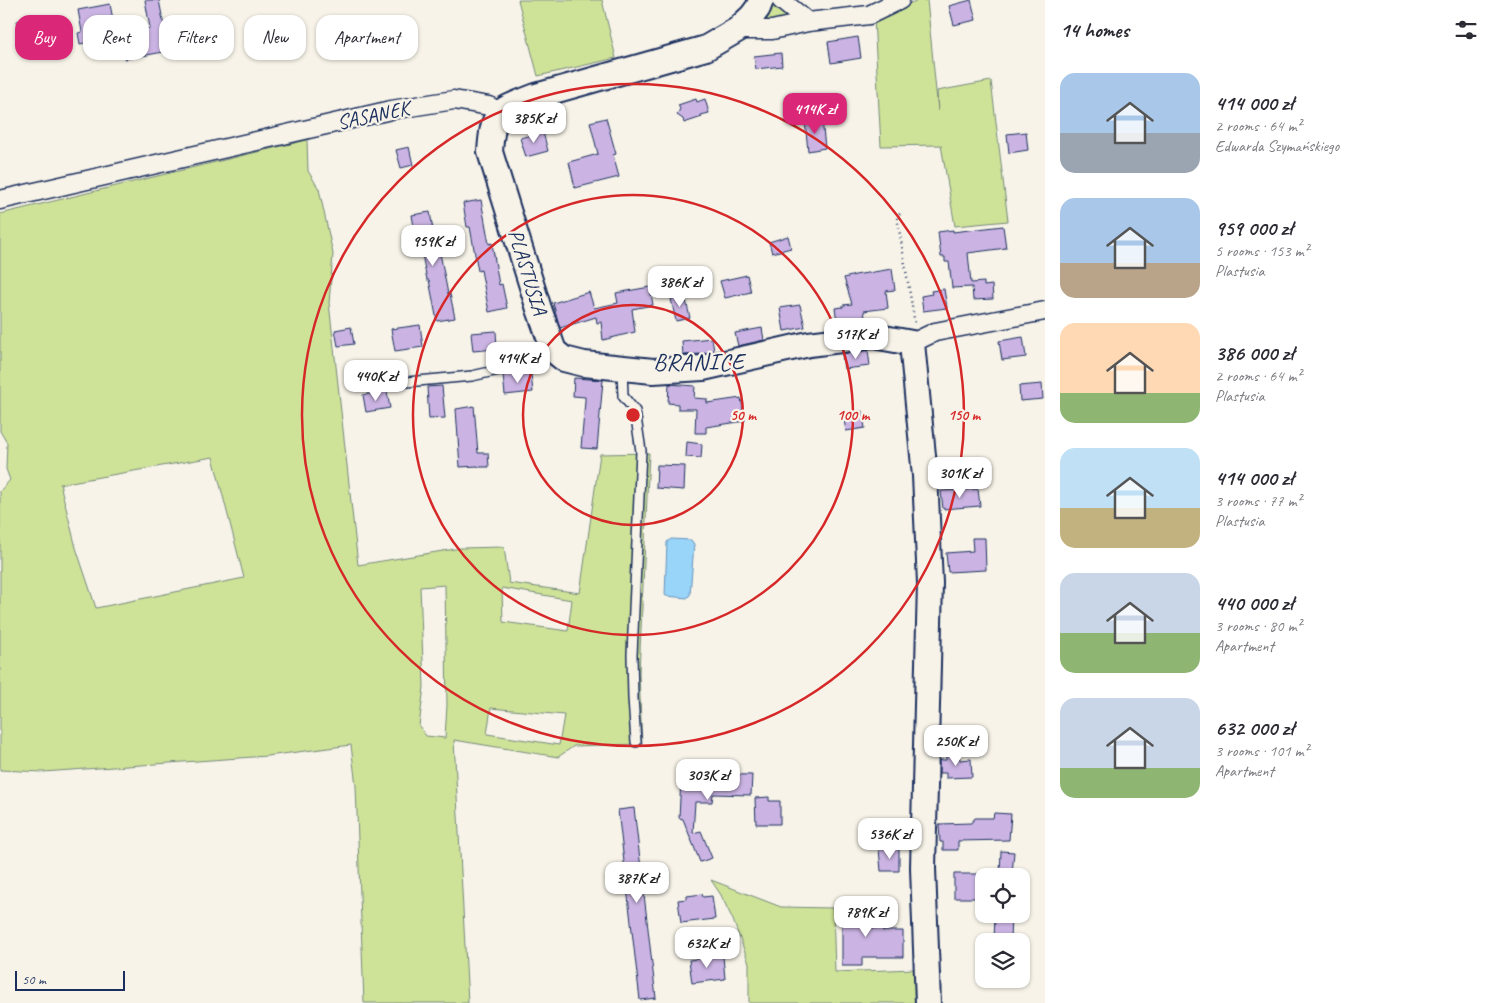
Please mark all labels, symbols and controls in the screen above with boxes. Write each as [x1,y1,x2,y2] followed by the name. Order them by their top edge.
[15,15,73,60] chip: Buy
[83,15,149,60] chip: Rent
[159,15,234,60] chip: Filters
[244,15,306,60] chip: New
[316,15,418,60] chip: Apartment
[1452,16,1480,44] icon: filters
[1060,17,1129,43] text: 14 homes
[1215,90,1293,116] text: 414 000 zł
[769,92,861,135] pin: 414K zł
[1100,93,1160,153] icon: home
[334,94,416,135] street label: SASANEK
[794,99,836,119] text: 414K zł
[488,102,580,144] pin: 385K zł
[513,108,555,128] text: 385K zł
[1215,116,1301,136] text: 2 rooms · 64 m²
[1215,136,1339,156] text: Edwarda Szymańskiego
[1215,215,1292,241] text: 959 000 zł
[1100,218,1160,278] icon: home
[387,224,479,267] pin: 959K zł
[503,226,554,319] street label: PLASTUSIA
[412,231,454,251] text: 959K zł
[1215,241,1309,261] text: 5 rooms · 153 m²
[1215,261,1264,281] text: Plastusia
[634,266,726,308] pin: 386K zł
[659,272,701,292] text: 386K zł
[810,318,902,360] pin: 517K zł
[835,324,877,344] text: 517K zł
[1215,340,1294,366] text: 386 000 zł
[472,342,564,384] pin: 414K zł
[1100,343,1160,403] icon: home
[653,347,747,377] district label: BRANICE
[497,348,539,368] text: 414K zł
[330,360,422,402] pin: 440K zł
[355,366,397,386] text: 440K zł
[1215,366,1301,386] text: 2 rooms · 64 m²
[1215,386,1264,406] text: Plastusia
[624,406,642,424] centre of rings
[730,406,757,425] text: 50 m
[837,406,871,425] text: 100 m
[948,406,982,425] text: 150 m
[914,456,1006,499] pin: 301K zł
[939,463,981,483] text: 301K zł
[1215,465,1293,491] text: 414 000 zł
[1100,468,1160,528] icon: home
[1215,491,1301,511] text: 3 rooms · 77 m²
[1215,511,1264,531] text: Plastusia
[1215,590,1293,616] text: 440 000 zł
[1100,593,1160,653] icon: home
[1215,616,1301,636] text: 3 rooms · 80 m²
[1215,636,1274,656] text: Apartment
[1215,715,1294,741] text: 632 000 zł
[1100,718,1160,778] icon: home
[910,724,1002,767] pin: 250K zł
[935,731,977,751] text: 250K zł
[1215,741,1309,761] text: 3 rooms · 101 m²
[662,758,754,801] pin: 303K zł
[1215,761,1274,781] text: Apartment
[687,765,729,785] text: 303K zł
[844,818,936,860] pin: 536K zł
[869,824,911,844] text: 536K zł
[591,862,683,904] pin: 387K zł
[616,868,658,888] text: 387K zł
[975,868,1030,988] map controls
[975,868,1030,923] button: locate
[820,896,912,938] pin: 789K zł
[845,902,887,922] text: 789K zł
[661,926,753,969] pin: 632K zł
[686,933,728,953] text: 632K zł
[975,933,1030,988] button: layers
[15,968,125,991] scale bar
[22,971,46,988] text: 50 m

